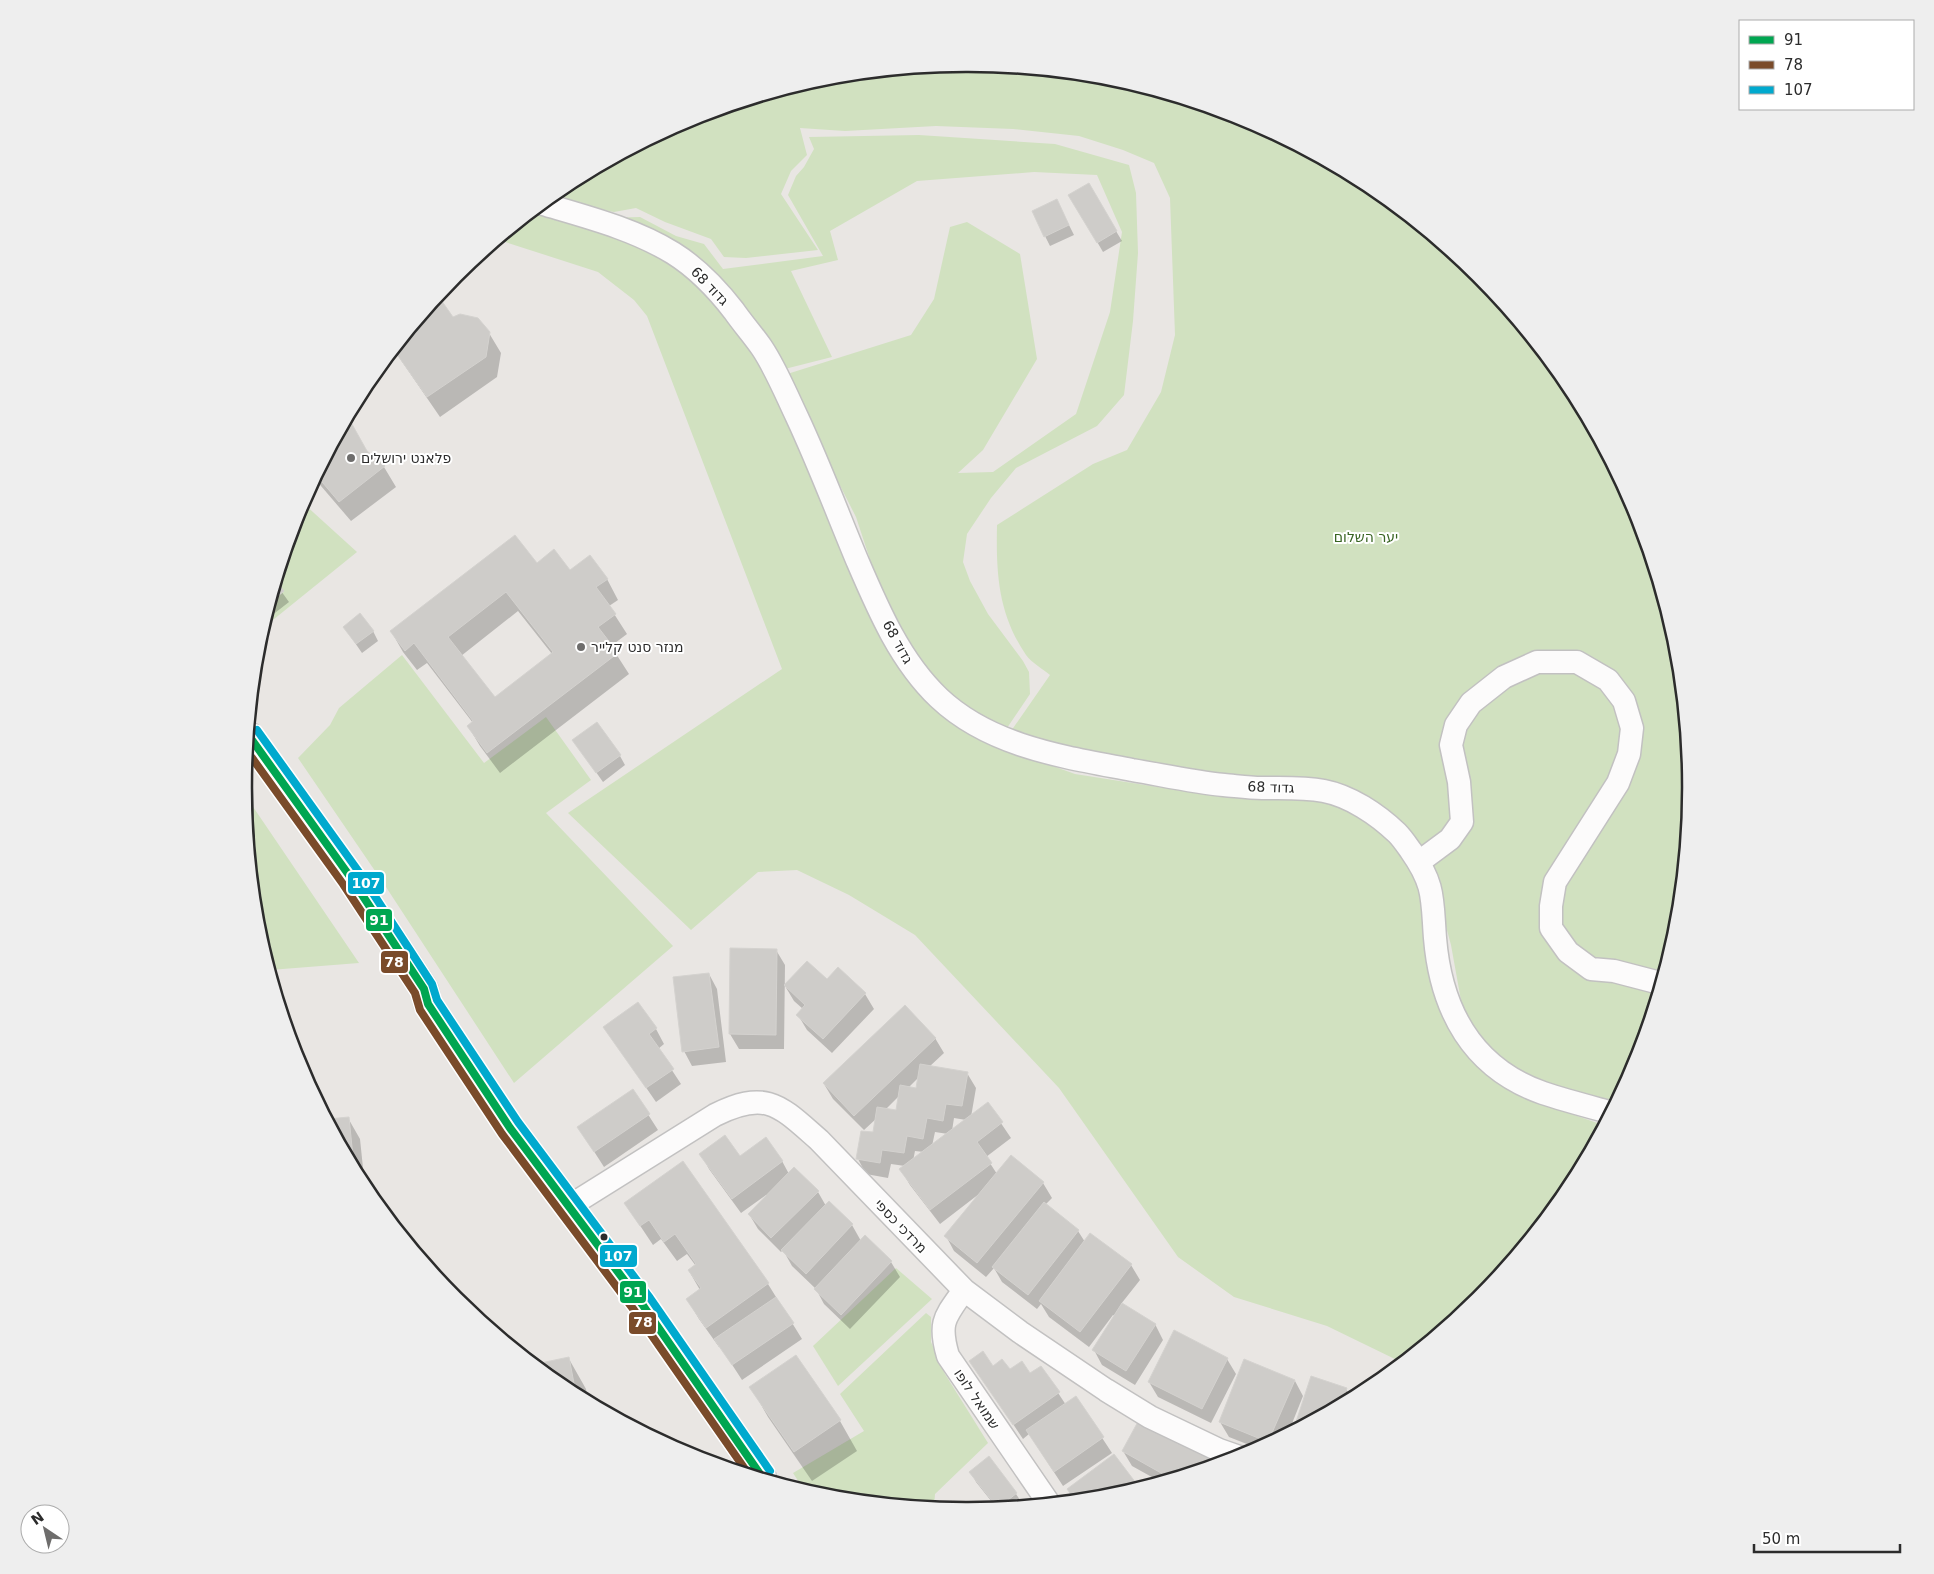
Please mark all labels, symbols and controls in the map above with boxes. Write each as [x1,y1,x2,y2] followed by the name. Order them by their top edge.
[1739,20,1914,110] legend
[1784,31,1803,49] text: 91
[1784,56,1803,74] text: 78
[1784,81,1813,99] text: 107
[688,263,732,309] street label: גדוד 68
[361,450,451,466] place label: פלאנט ירושלים
[345,452,357,464] marker: פלאנט ירושלים
[1334,529,1398,545] park label: יער השלום
[880,617,917,667] street label: גדוד 68
[591,639,684,655] place label: מנזר סנט קלייר
[575,641,587,653] marker: מנזר סנט קלייר
[1247,778,1295,796] street label: גדוד 68
[347,871,385,895] line badge: 107
[351,875,381,891] text: 107
[365,908,393,932] line badge: 91
[369,912,389,928] text: 91
[380,950,409,974] line badge: 78
[384,954,404,970] text: 78
[871,1196,931,1256] street label: מרדכי כספי
[599,1232,609,1242] unlabelled marker
[599,1244,638,1268] line badge: 107
[603,1248,633,1264] text: 107
[619,1280,647,1304] line badge: 91
[623,1284,643,1300] text: 91
[628,1311,657,1335] line badge: 78
[633,1314,653,1330] text: 78
[951,1366,1003,1432] street label: שמואל לופו
[20,1504,70,1554] north arrow
[28,1508,47,1528] text: N
[1754,1522,1900,1554] scale bar
[1762,1530,1800,1548] text: 50 m

